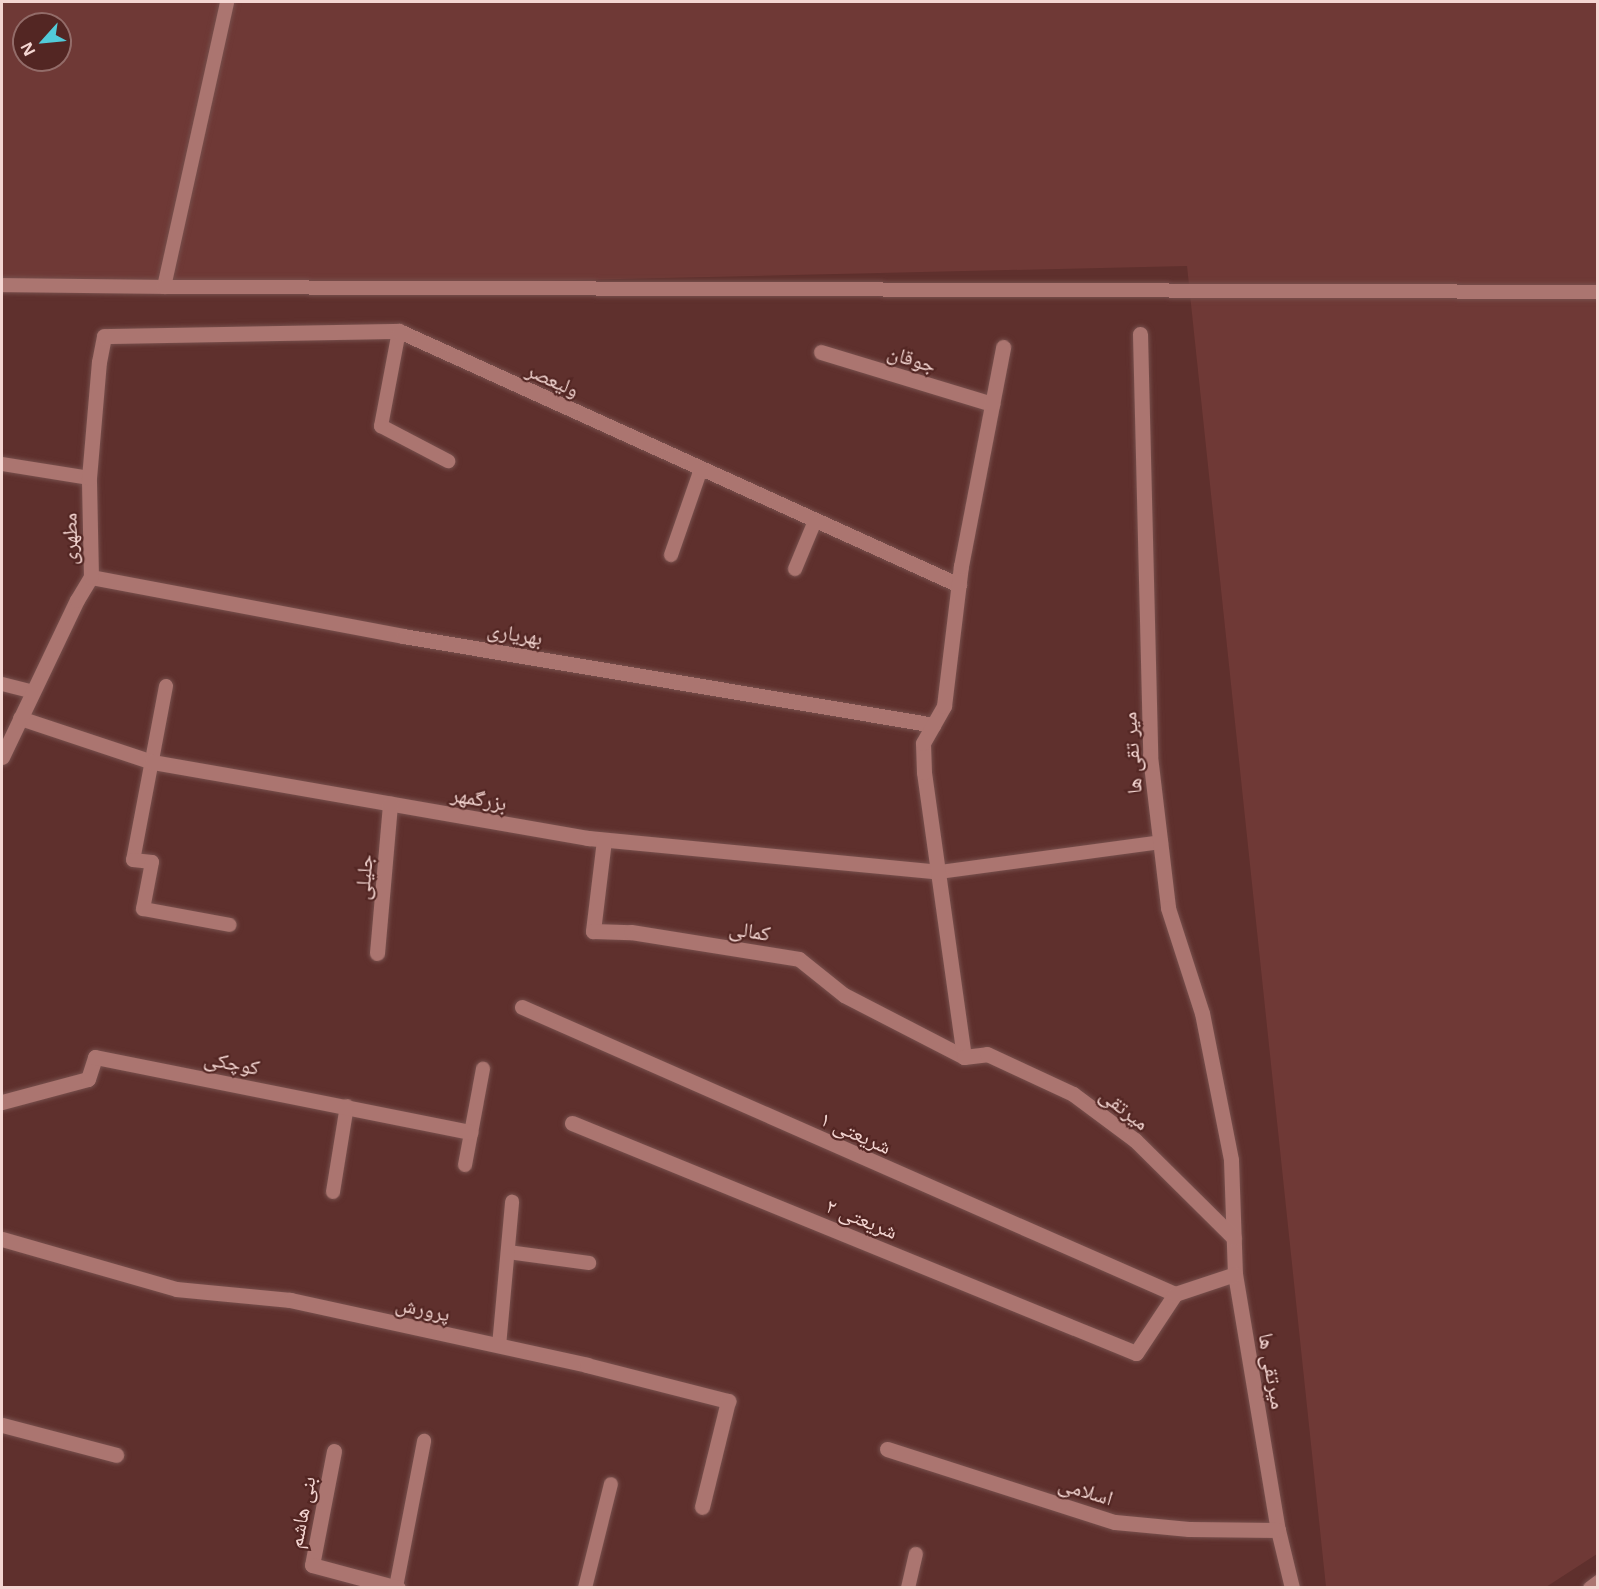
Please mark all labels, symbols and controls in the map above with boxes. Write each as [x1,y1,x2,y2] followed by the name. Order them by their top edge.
[12,12,72,72] north arrow
[15,38,41,60] text: N
[885,339,939,377] street label: جوقان
[523,356,583,402] street label: ولیعصر
[56,513,82,565] street label: مطهری
[485,616,545,650] street label: بهریاری
[1116,711,1146,795] street label: میر تقی ها
[449,781,509,815] street label: بزرگمهر
[348,853,378,901] street label: جلیلی
[727,914,773,946] street label: کمالی
[202,1044,262,1080] street label: کوچکی
[1095,1081,1155,1135] street label: میرتقی
[817,1105,895,1159] street label: شریعتی ۱
[822,1192,902,1244] street label: شریعتی ۲
[394,1290,452,1326] street label: پرورش
[1254,1331,1292,1411] street label: میرتقی ها
[1056,1470,1116,1510] street label: اسلامی
[282,1474,320,1550] street label: بنی هاشم

